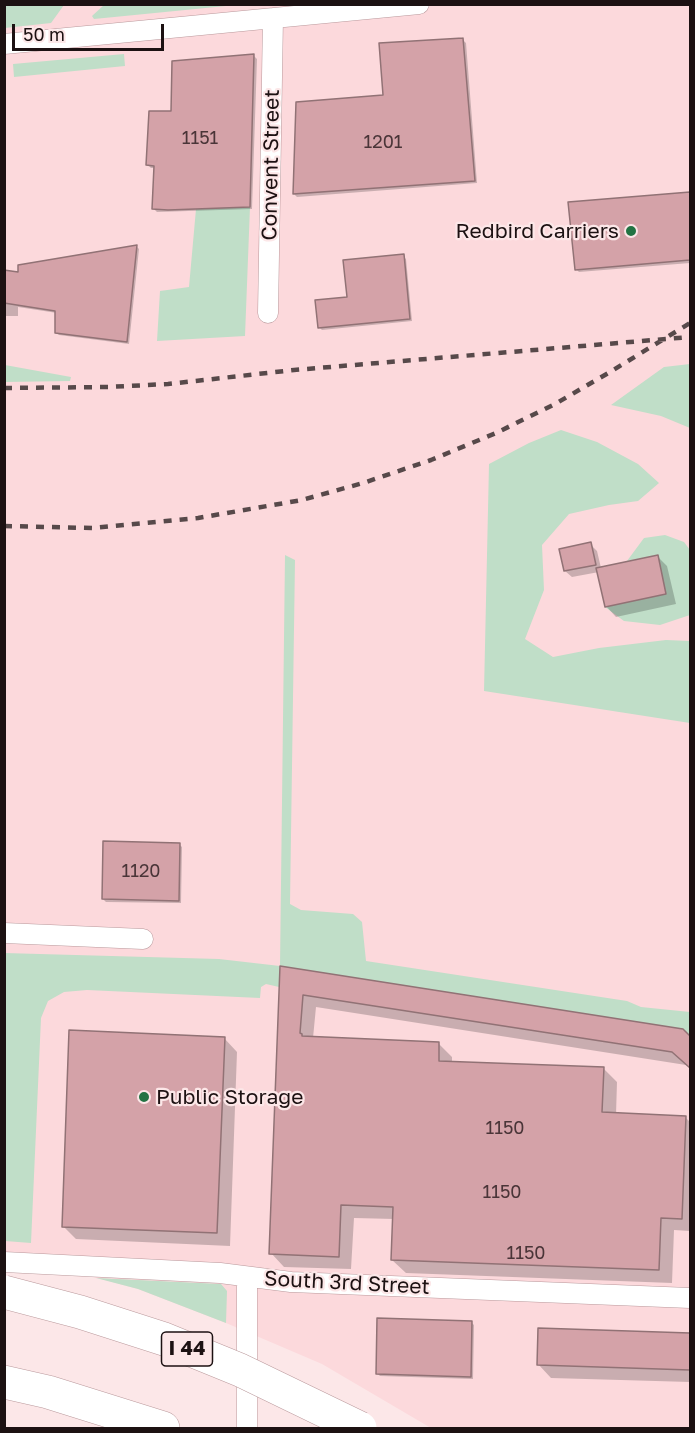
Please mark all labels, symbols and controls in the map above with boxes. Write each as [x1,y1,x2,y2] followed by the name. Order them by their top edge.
[15,12,166,50] scale bar
[23,23,65,45] text: 50 m
[257,89,285,241] street label: Convent Street
[182,127,218,149] house number: 1151
[363,131,403,153] house number: 1201
[455,218,619,244] place label: Redbird Carriers
[624,224,638,238] marker: Redbird Carriers
[121,860,161,882] house number: 1120
[156,1084,303,1110] place label: Public Storage
[137,1090,151,1104] marker: Public Storage
[485,1117,525,1139] house number: 1150
[482,1181,522,1203] house number: 1150
[506,1242,546,1264] house number: 1150
[264,1266,430,1300] street label: South 3rd Street
[162,1332,213,1366] road number: I 44

